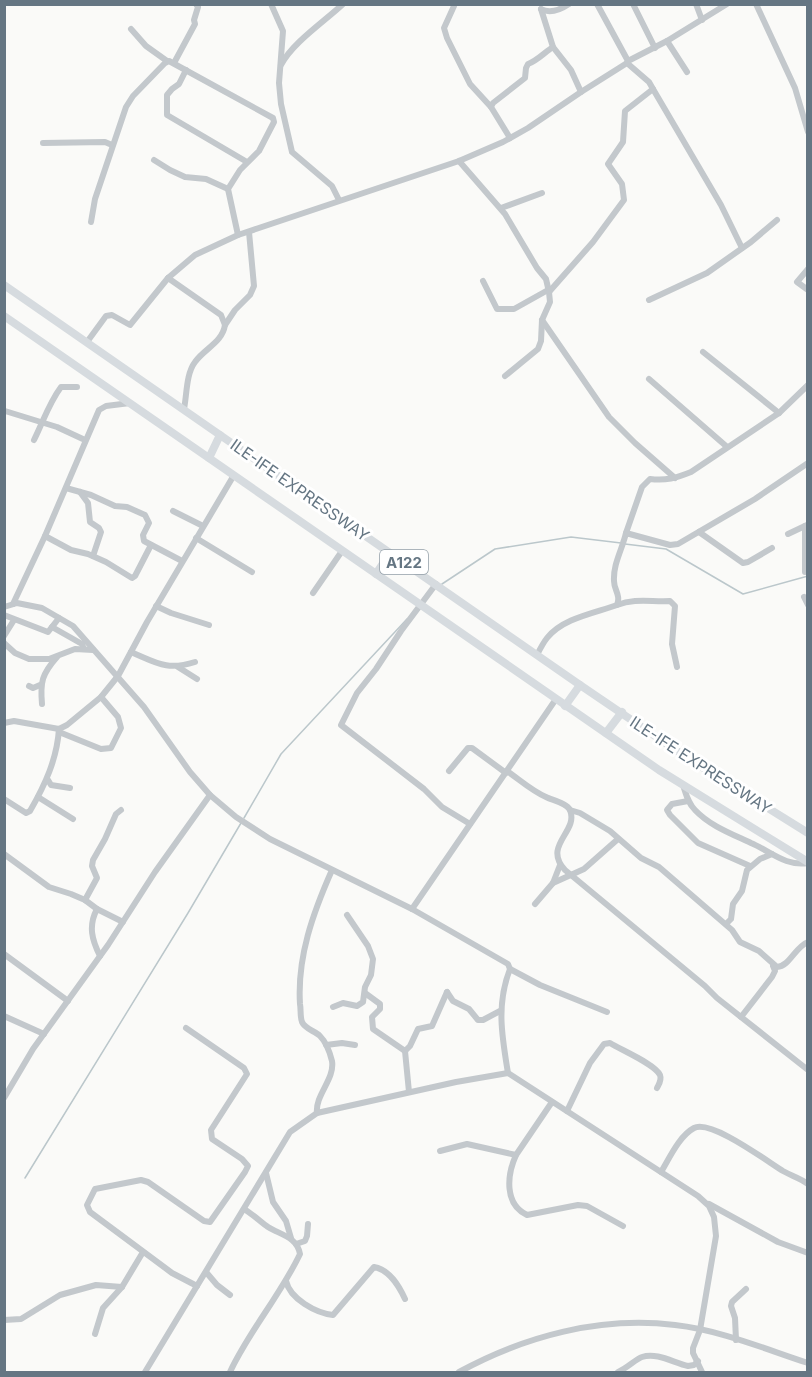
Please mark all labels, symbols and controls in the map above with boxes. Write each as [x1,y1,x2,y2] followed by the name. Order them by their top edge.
[227,435,373,546] street label: ILE-IFE EXPRESSWAY
[380,550,428,574] road number: A122
[626,712,776,818] street label: ILE-IFE EXPRESSWAY

